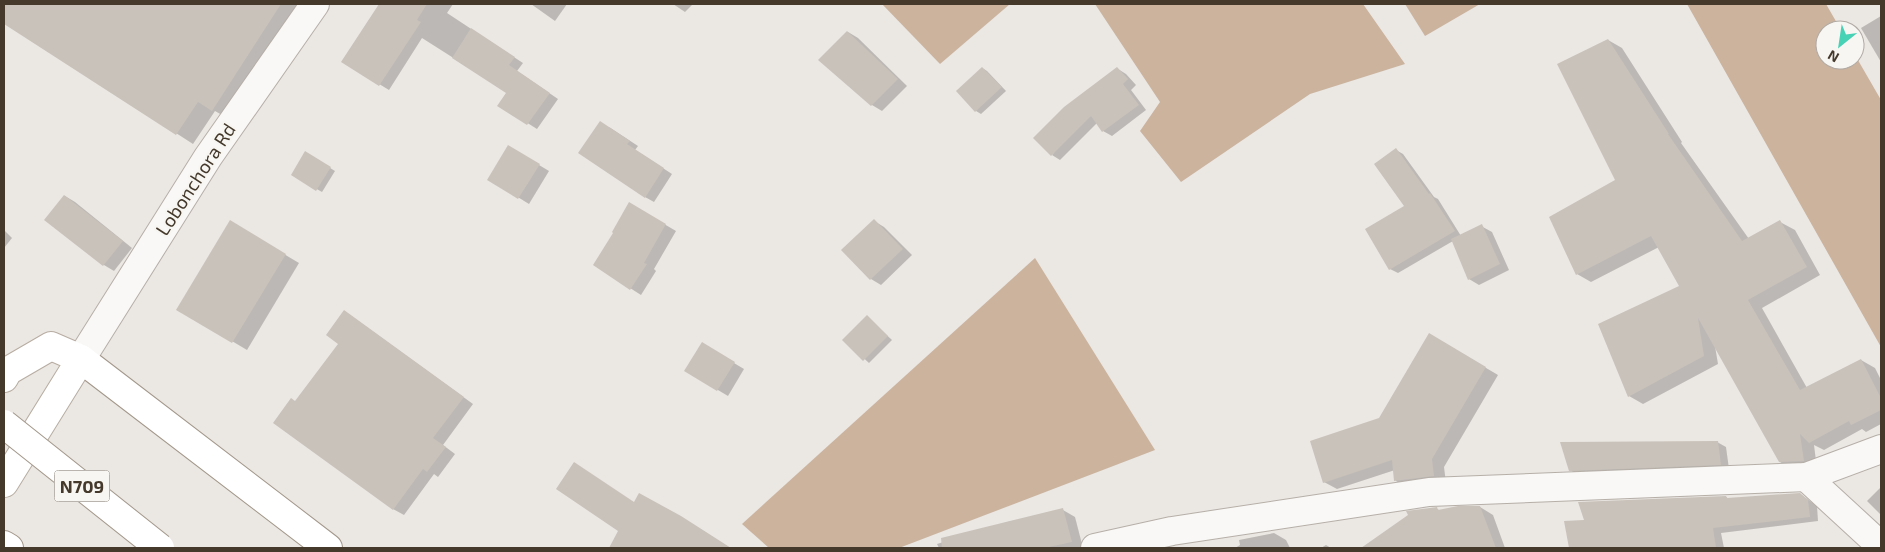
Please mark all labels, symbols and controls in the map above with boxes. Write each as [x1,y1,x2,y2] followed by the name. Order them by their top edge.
[1815,20,1865,70] north arrow
[1825,47,1842,67] text: N
[150,119,240,239] street label: Lobonchora Rd
[54,471,110,502] road number: N709

